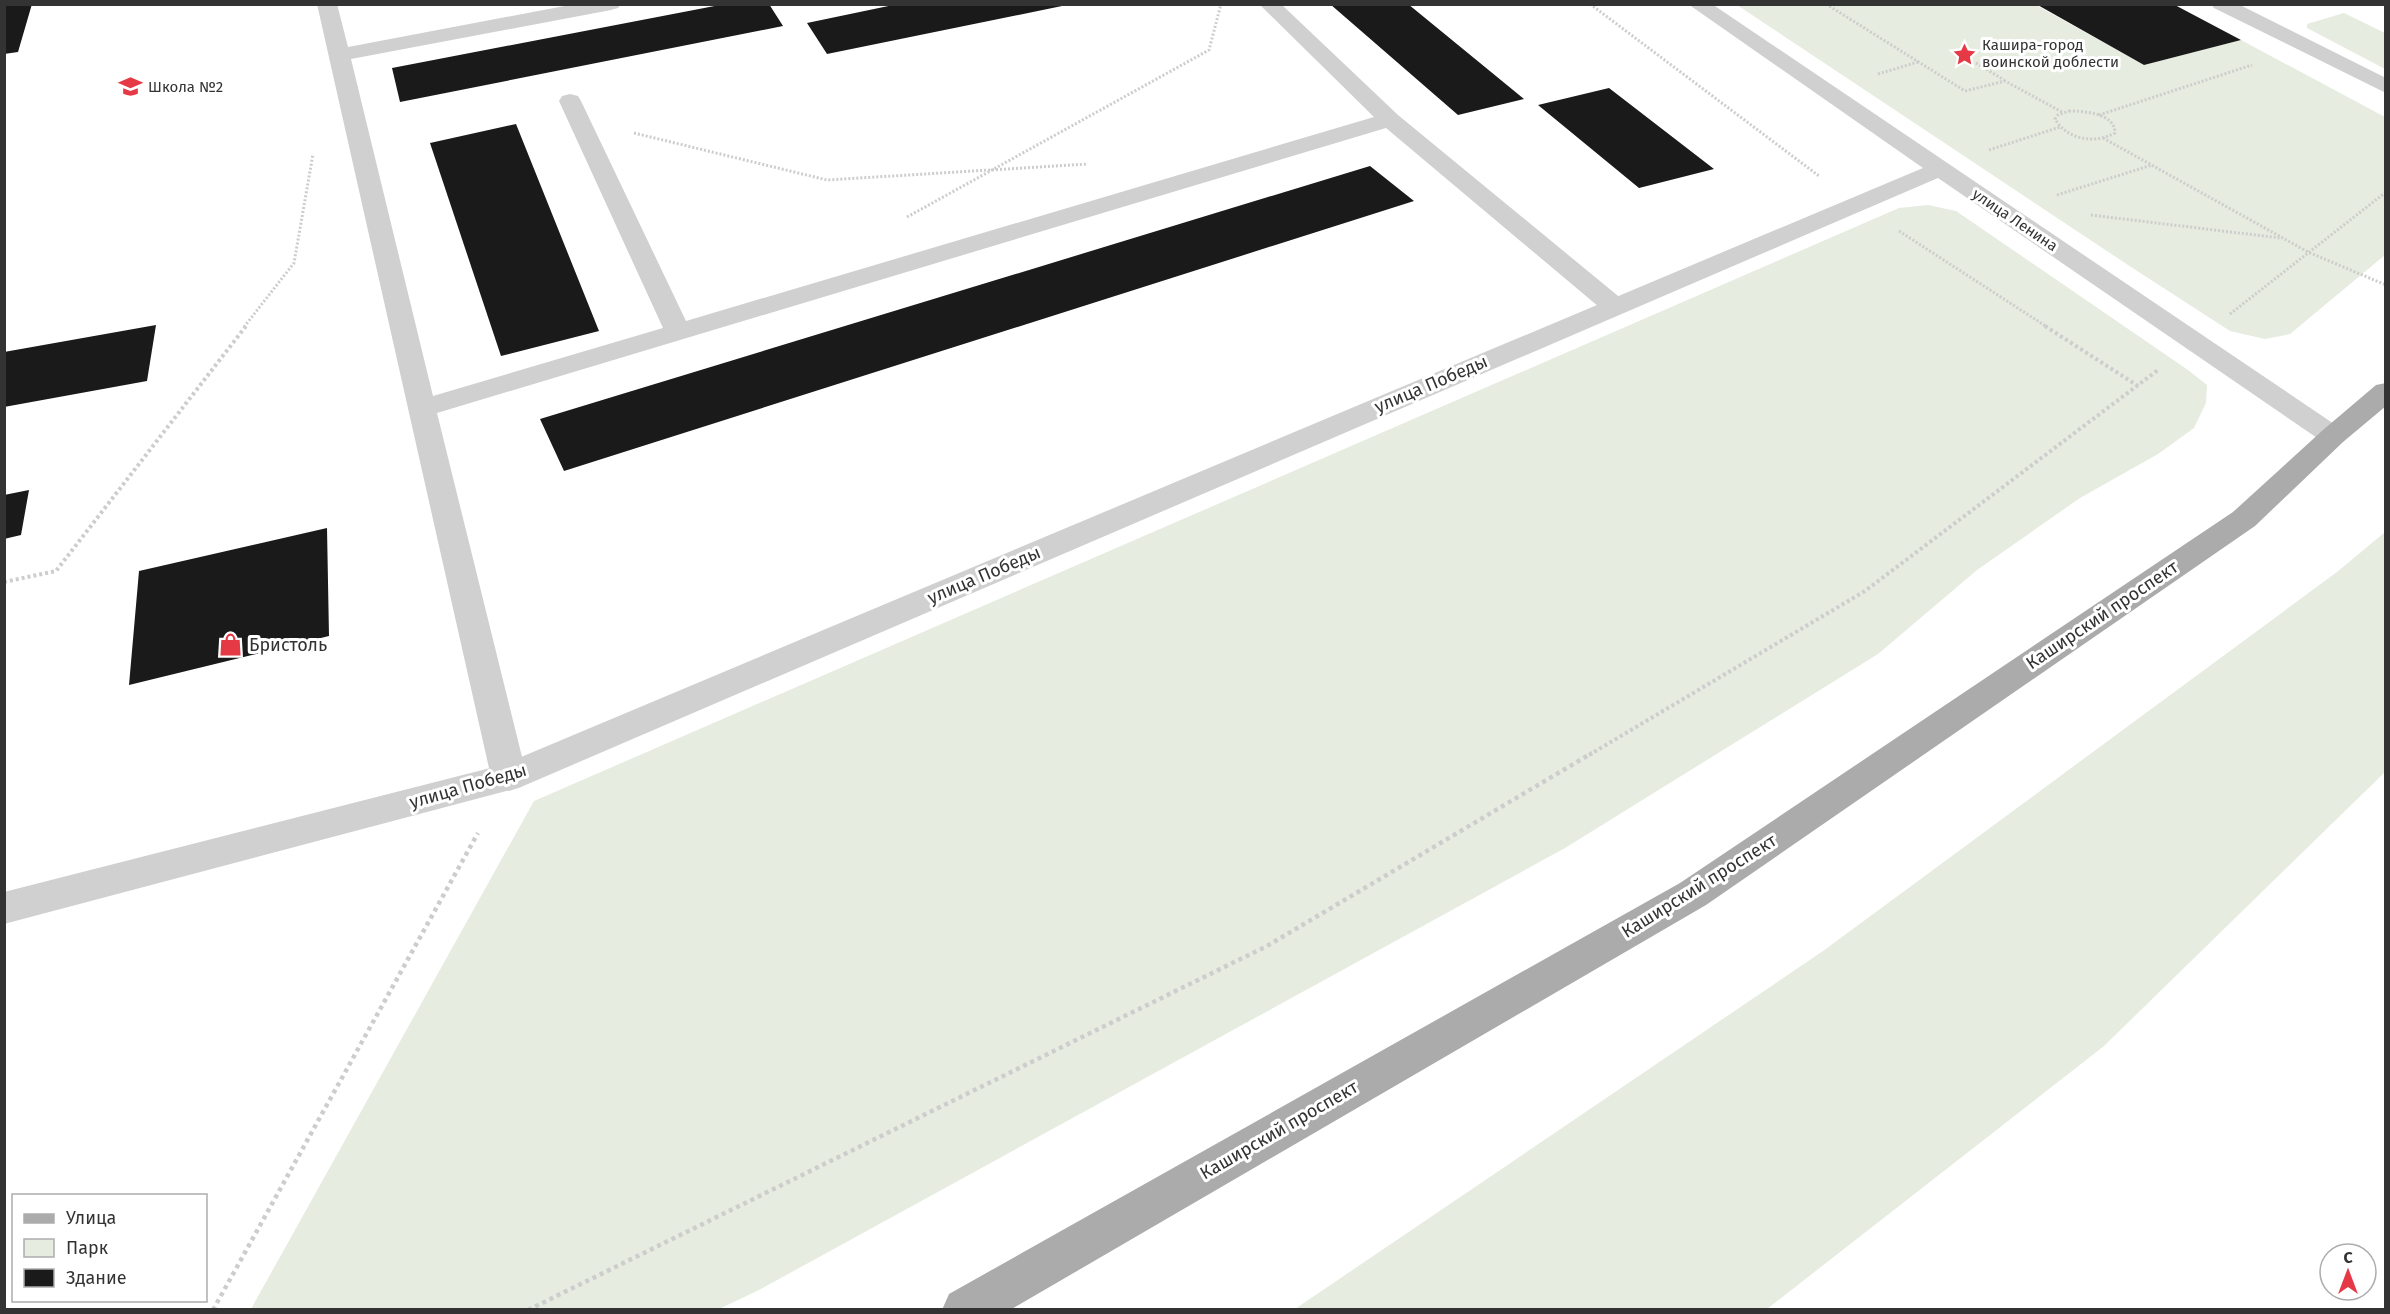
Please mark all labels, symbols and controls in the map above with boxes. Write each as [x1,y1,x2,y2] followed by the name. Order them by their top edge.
[1982,36,2119,71] place label: Кашира-город воинской доблести
[1951,41,1977,67] place icon: Кашира-город воинской доблести
[117,74,143,100] school or university icon: Школа №2
[148,78,223,96] place label: Школа №2
[1969,185,2061,255] street label: улица Ленина
[1371,350,1491,418] street label: улица Победы
[924,541,1044,609] street label: улица Победы
[2022,555,2183,674] street label: Каширский проспект
[218,632,244,658] shop icon: Бристоль
[249,634,327,656] place label: Бристоль
[407,759,529,813] street label: улица Победы
[1617,829,1781,943] street label: Каширский проспект
[1196,1075,1363,1184] street label: Каширский проспект
[12,1194,207,1302] legend
[66,1207,116,1229] text: Улица
[66,1237,109,1259] text: Парк
[2318,1242,2378,1302] north arrow
[2343,1248,2353,1267] text: С
[66,1267,127,1289] text: Здание

